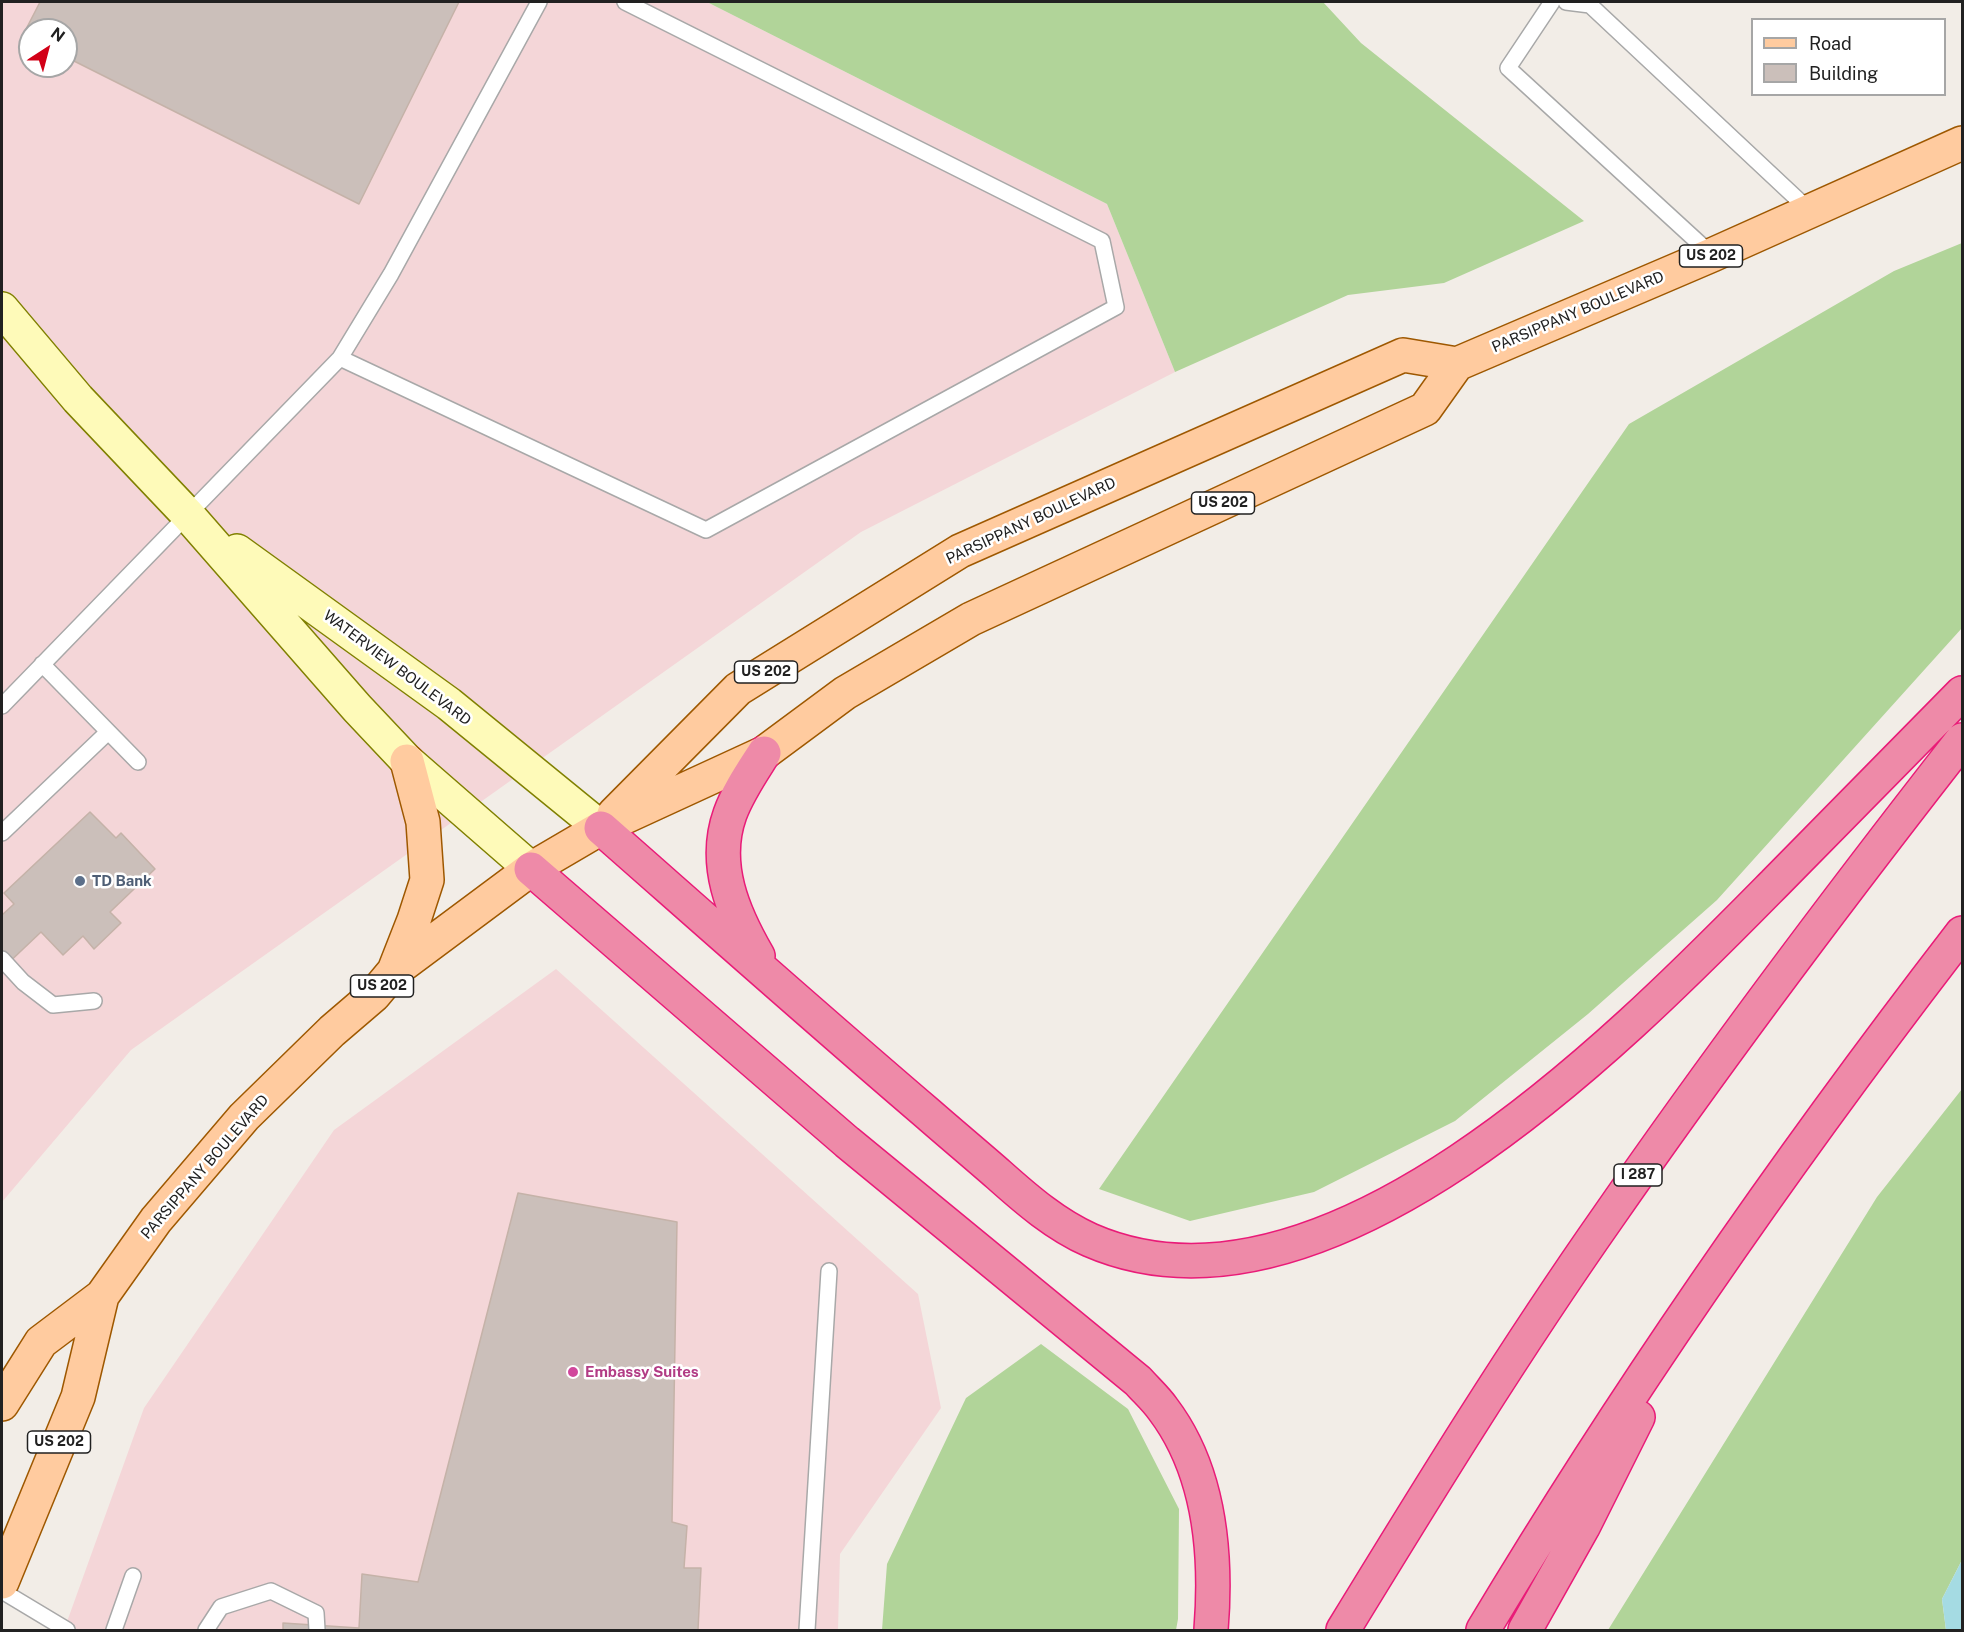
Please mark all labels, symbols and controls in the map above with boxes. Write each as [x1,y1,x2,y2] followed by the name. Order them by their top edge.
[18,18,78,78] north arrow
[1751,18,1946,96] legend
[47,23,68,46] text: N
[1809,33,1852,54] text: Road
[1809,63,1878,84] text: Building
[1680,245,1742,267] road number: US 202
[1489,268,1667,356] street label: PARSIPPANY BOULEVARD
[943,474,1119,568] street label: PARSIPPANY BOULEVARD
[1192,492,1254,514] road number: US 202
[320,607,474,729] street label: WATERVIEW BOULEVARD
[734,661,798,683] road number: US 202
[92,872,152,890] place label: TD Bank
[73,874,87,888] marker: TD Bank
[350,975,413,997] road number: US 202
[137,1091,273,1243] street label: PARSIPPANY BOULEVARD
[1614,1164,1662,1186] road number: I 287
[585,1363,699,1381] place label: Embassy Suites
[566,1365,580,1379] marker: Embassy Suites
[28,1431,90,1453] road number: US 202

